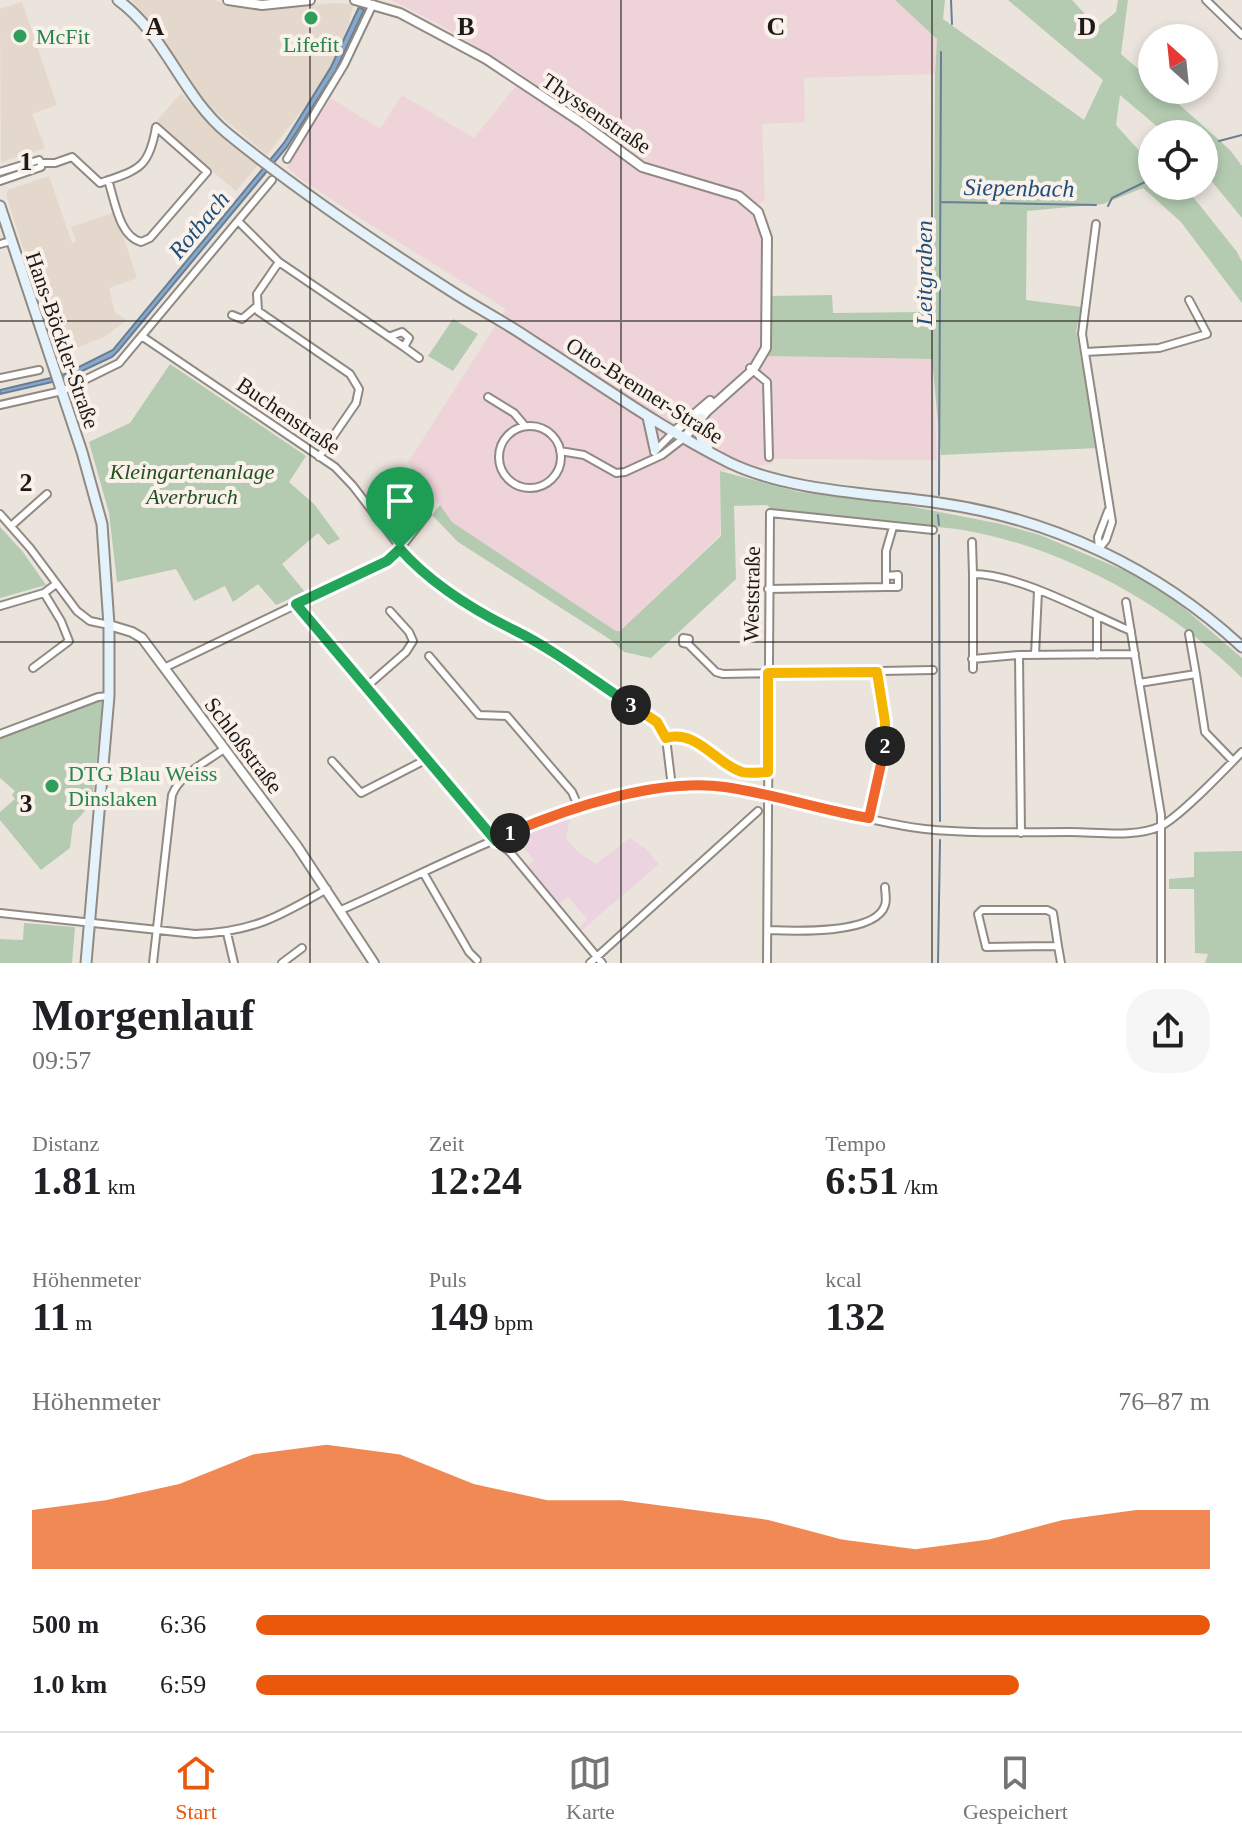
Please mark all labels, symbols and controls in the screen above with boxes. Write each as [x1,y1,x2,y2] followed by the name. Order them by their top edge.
[302,9,320,27] marker: Lifefit
[146,12,165,41] text: A
[457,12,475,41] text: B
[767,12,785,41] text: C
[1078,12,1096,41] text: D
[36,24,90,49] place label: McFit
[1138,24,1218,104] north arrow
[1138,24,1218,200] map controls
[11,27,29,45] marker: McFit
[283,32,339,57] place label: Lifefit
[538,68,656,159] street label: Thyssenstraße
[1138,120,1218,200] button: locate
[20,147,33,176] text: 1
[963,174,1075,202] water label: Siepenbach
[163,186,235,265] water label: Rotbach
[911,220,937,327] water label: Leitgraben
[21,248,105,432] street label: Hans-Böckler-Straße
[562,332,728,449] street label: Otto-Brenner-Straße
[232,372,345,459] street label: Buchenstraße
[109,459,275,509] park label: Kleingartenanlage Averbruch
[366,467,434,549] pin
[20,468,33,497] text: 2
[378,479,422,523] icon: arrive
[738,546,765,642] street label: Weststraße
[611,685,651,725] pin: 3
[199,692,288,798] street label: Schloßstraße
[626,692,637,717] text: 3
[865,726,905,766] pin: 2
[880,733,891,758] text: 2
[68,761,217,811] place label: DTG Blau Weiss Dinslaken
[43,777,61,795] marker: DTG Blau Weiss Dinslaken
[20,789,33,818] text: 3
[490,813,530,853] pin: 1
[505,820,516,845] text: 1
[1126,989,1210,1073] button: share
[32,991,254,1040] text: Morgenlauf
[32,1046,91,1075] text: 09:57
[32,1131,99,1156] text: Distanz
[429,1131,464,1156] text: Zeit
[825,1131,886,1156] text: Tempo
[32,1158,102,1203] text: 1.81
[429,1158,522,1203] text: 12:24
[825,1158,899,1203] text: 6:51
[102,1174,136,1199] text: km
[899,1174,938,1199] text: /km
[32,1267,141,1292] text: Höhenmeter
[429,1267,467,1292] text: Puls
[825,1267,862,1292] text: kcal
[32,1294,70,1339] text: 11
[429,1294,489,1339] text: 149
[825,1294,885,1339] text: 132
[70,1310,92,1335] text: m
[489,1310,533,1335] text: bpm
[32,1387,161,1416] text: Höhenmeter
[1118,1387,1210,1416] text: 76–87 m
[32,1610,99,1639] text: 500 m
[160,1610,206,1639] text: 6:36
[32,1670,107,1699] text: 1.0 km
[160,1670,206,1699] text: 6:59
[174,1751,218,1825] tab: Start
[566,1751,615,1825] tab: Karte
[963,1751,1068,1825] tab: Gespeichert

